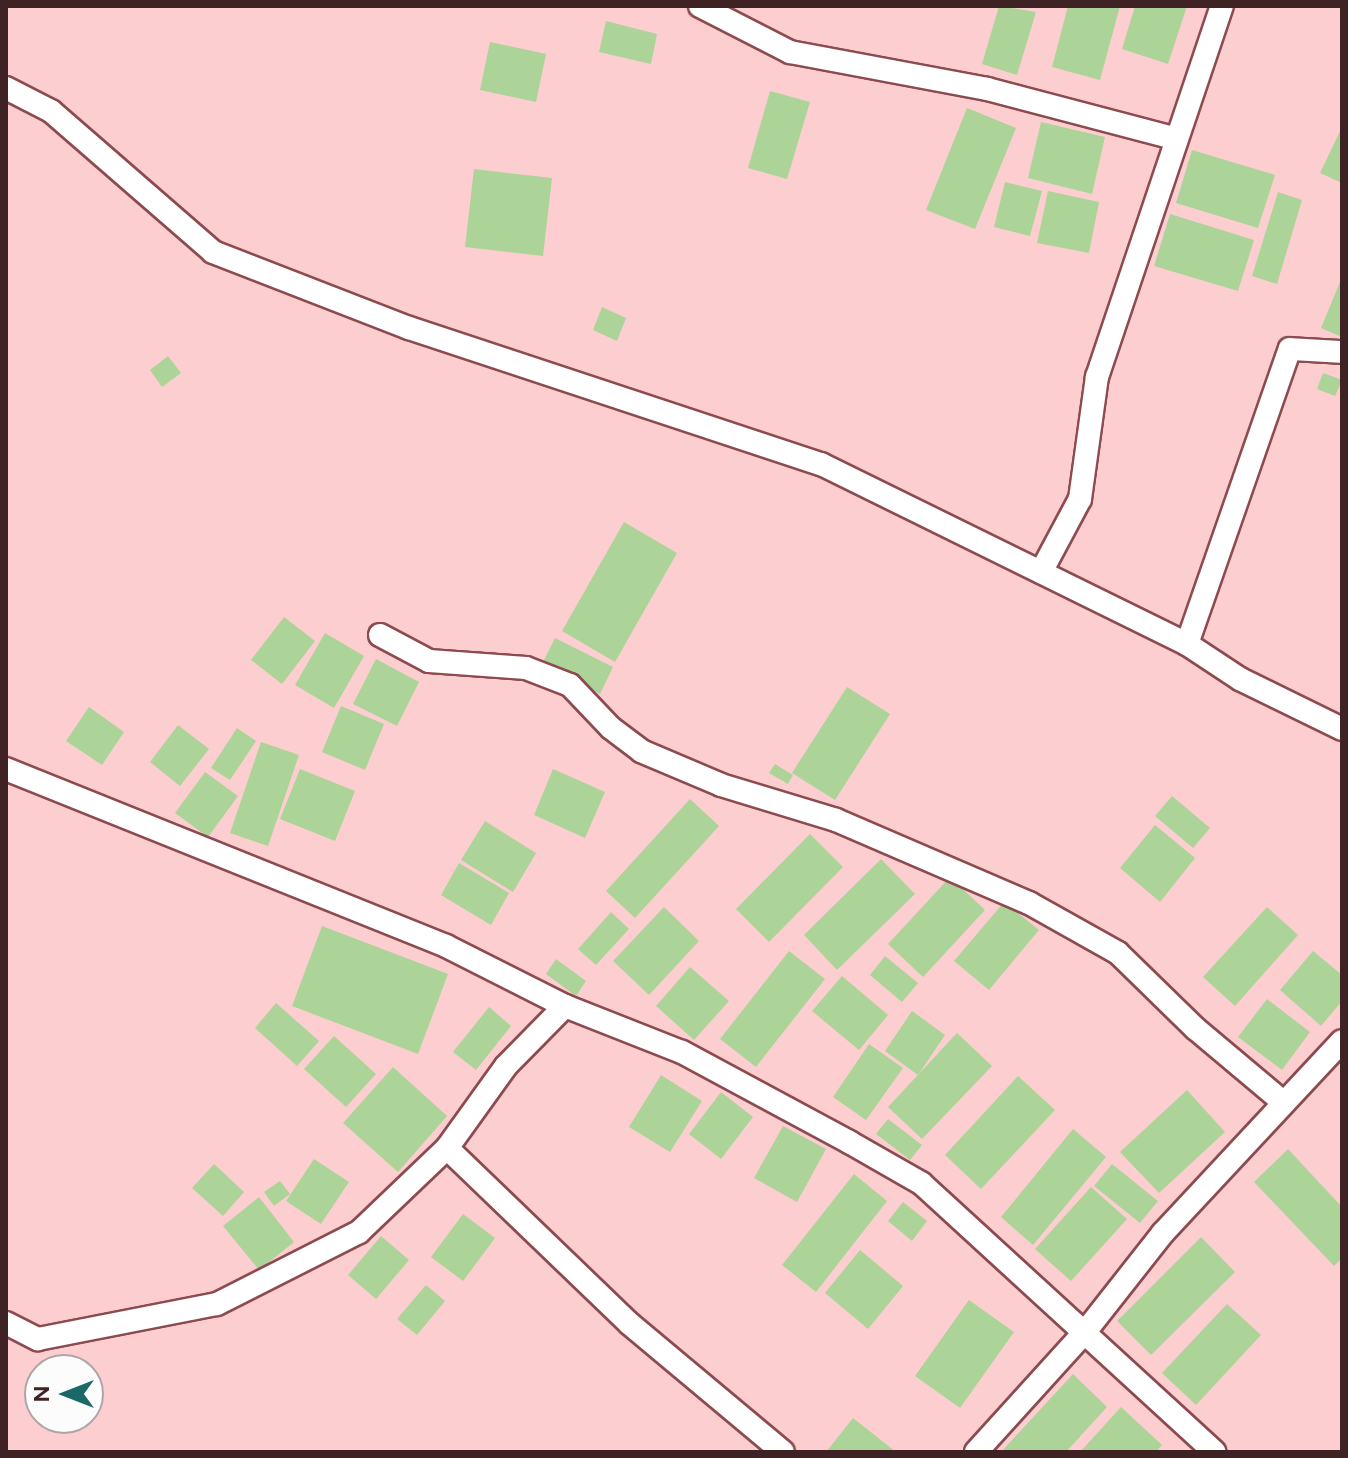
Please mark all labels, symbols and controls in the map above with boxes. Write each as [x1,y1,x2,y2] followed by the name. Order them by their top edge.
[24,1354,104,1434] north arrow
[28,1386,55,1403] text: N

